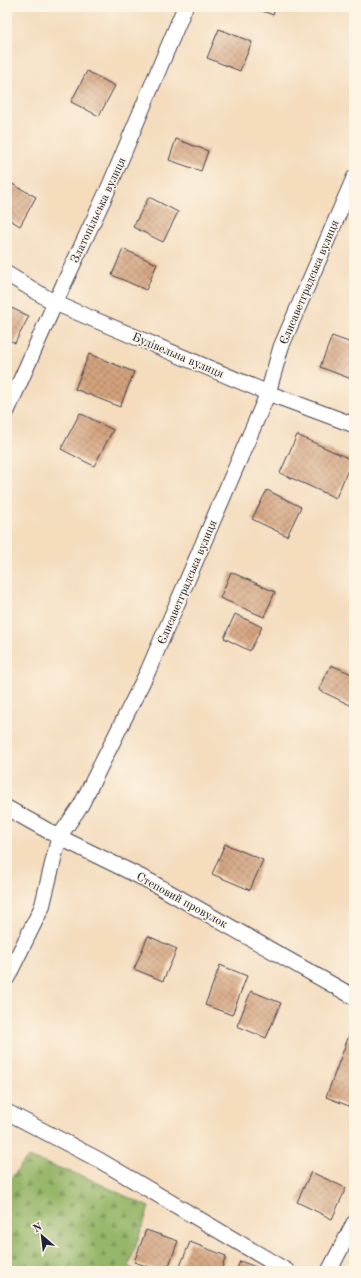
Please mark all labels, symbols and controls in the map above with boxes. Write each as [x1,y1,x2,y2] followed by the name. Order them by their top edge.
[68,155,129,265] street label: Златопільська вулиця
[278,218,342,346] street label: Єлисаветградська вулиця
[130,330,226,381] street label: Будівельна вулиця
[156,518,220,646] street label: Єлисаветградська вулиця
[134,871,229,931] street label: Степовий провулок
[22,1216,62,1256] north arrow
[32,1221,45,1235] text: N

